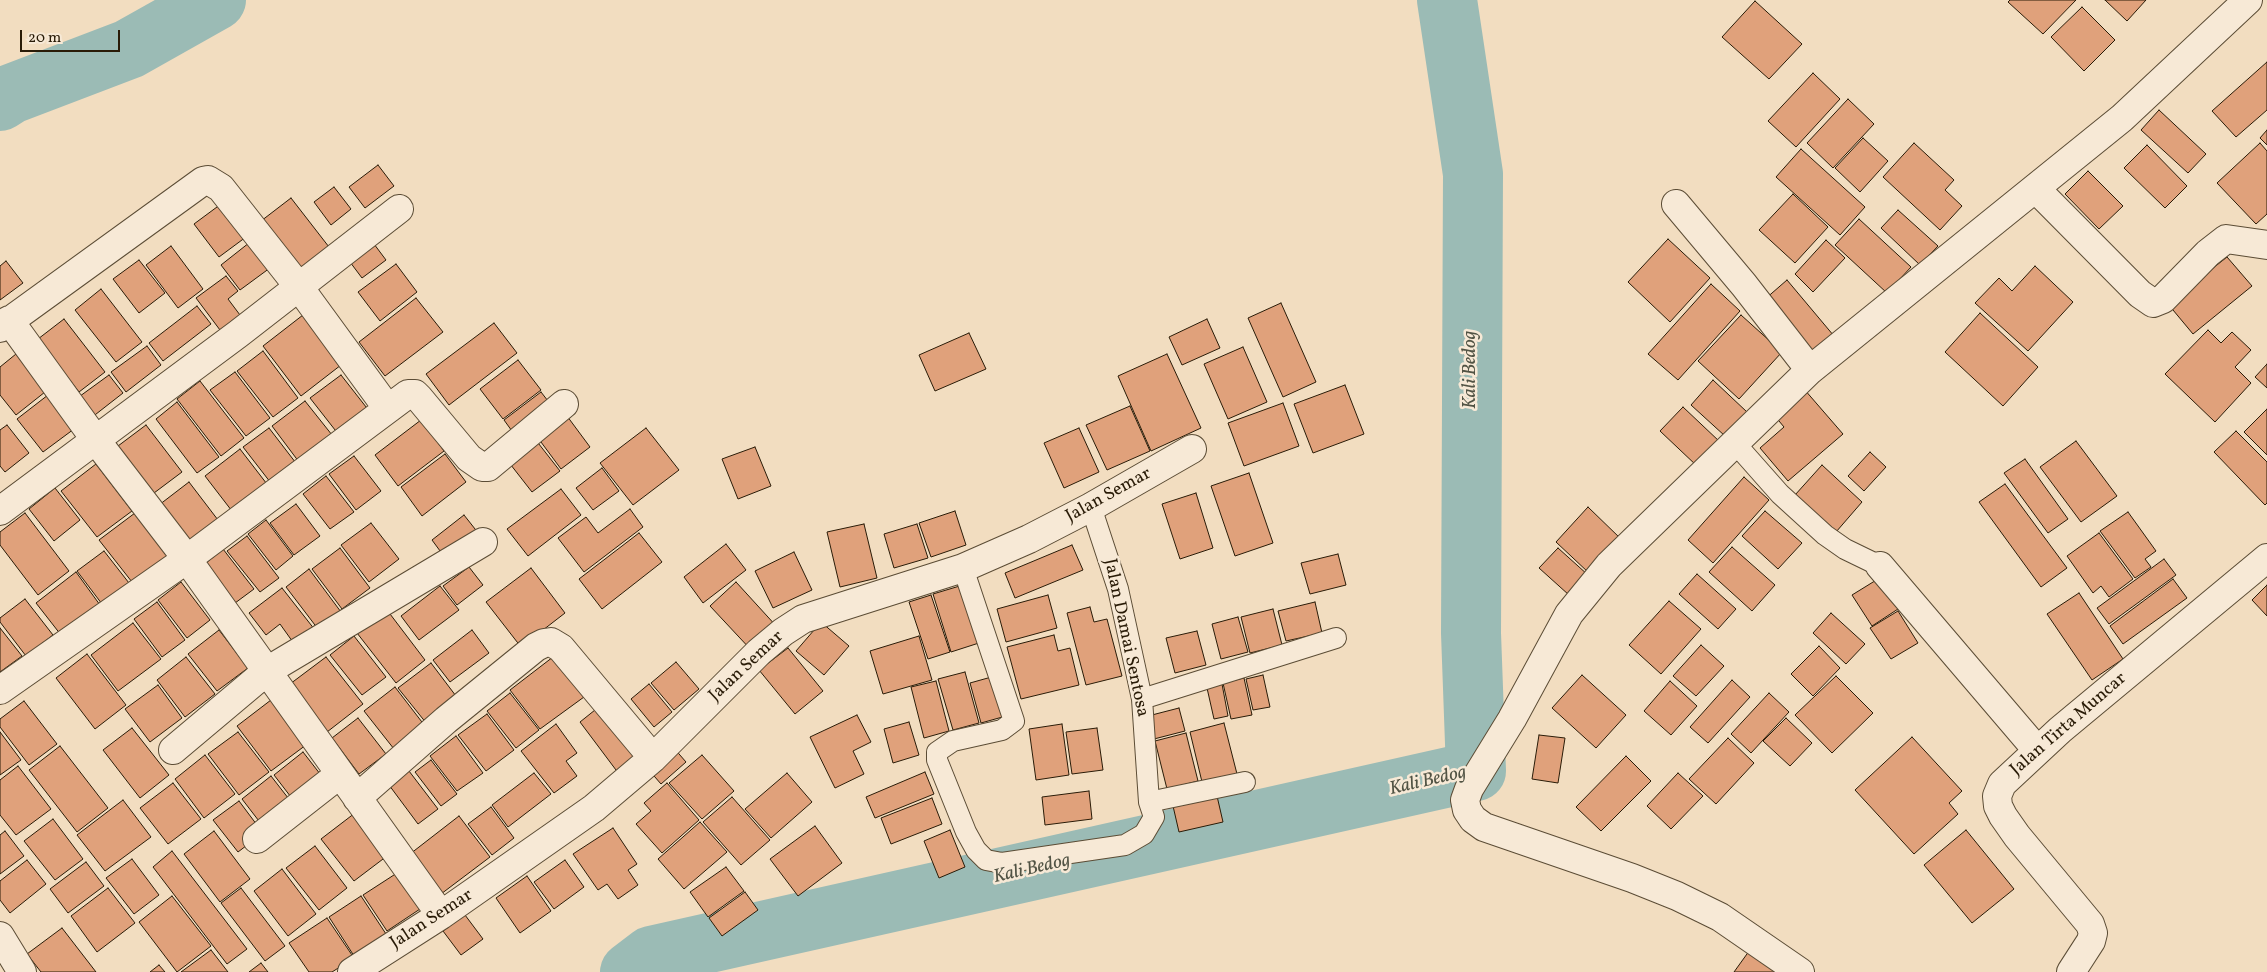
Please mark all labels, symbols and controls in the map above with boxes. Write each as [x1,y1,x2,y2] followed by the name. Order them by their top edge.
[22,20,122,52] scale bar
[28,28,61,49] text: 20 m
[1461,331,1483,409] water label: Kali Bedog
[1062,464,1156,528] street label: Jalan Semar
[1098,557,1152,719] street label: Jalan Damai Sentosa
[705,627,789,707] street label: Jalan Semar
[2006,669,2132,781] street label: Jalan Tirta Muncar
[1387,762,1469,802] water label: Kali Bedog
[991,850,1073,890] water label: Kali Bedog
[386,885,478,955] street label: Jalan Semar

